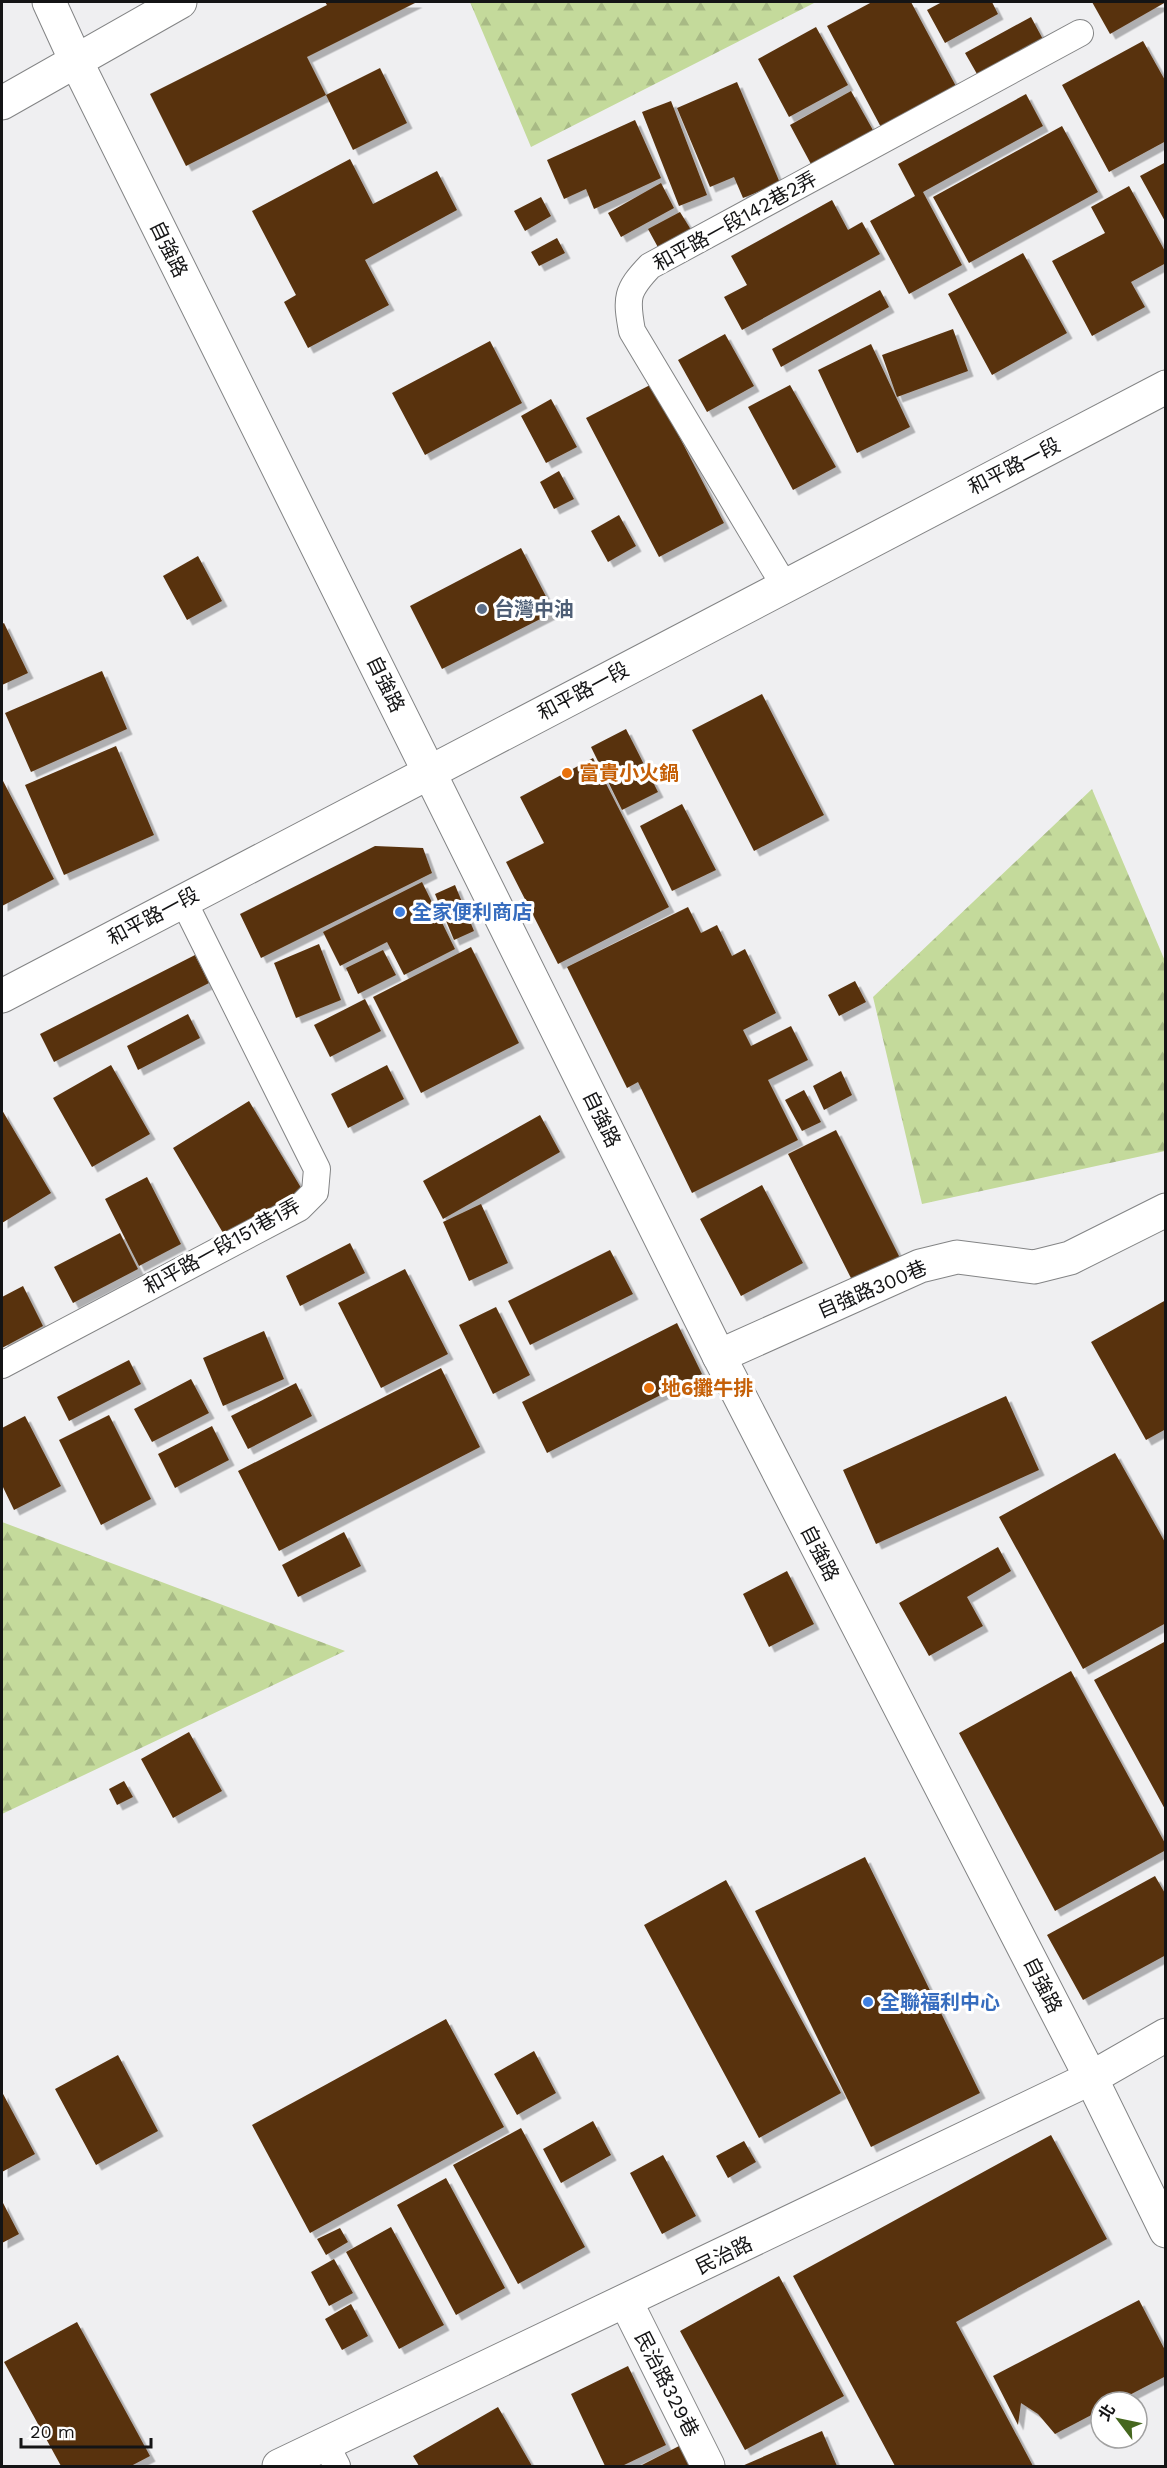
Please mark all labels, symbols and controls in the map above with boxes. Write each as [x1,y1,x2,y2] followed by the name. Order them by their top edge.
[649,166,821,276] street label: 和平路一段142巷2弄
[145,217,193,281] street label: 自強路
[964,433,1064,499] street label: 和平路一段
[494,597,574,621] place label: 台灣中油
[475,602,489,616] marker: 台灣中油
[362,652,410,716] street label: 自強路
[533,657,633,725] street label: 和平路一段
[579,761,679,785] place label: 富貴小火鍋
[560,766,574,780] marker: 富貴小火鍋
[103,882,203,950] street label: 和平路一段
[412,900,532,924] place label: 全家便利商店
[393,905,407,919] marker: 全家便利商店
[578,1087,626,1151] street label: 自強路
[140,1193,304,1299] street label: 和平路一段151巷1弄
[814,1255,930,1323] street label: 自強路300巷
[661,1376,753,1400] place label: 地6攤牛排
[642,1381,656,1395] marker: 地6攤牛排
[796,1521,844,1585] street label: 自強路
[1019,1953,1067,2017] street label: 自強路
[880,1990,1000,2014] place label: 全聯福利中心
[861,1995,875,2009] marker: 全聯福利中心
[692,2231,756,2279] street label: 民治路
[630,2327,704,2441] street label: 民治路329巷
[1089,2390,1149,2450] north arrow
[1094,2400,1119,2424] text: 北
[21,2411,152,2449] scale bar
[30,2421,75,2442] text: 20 m

